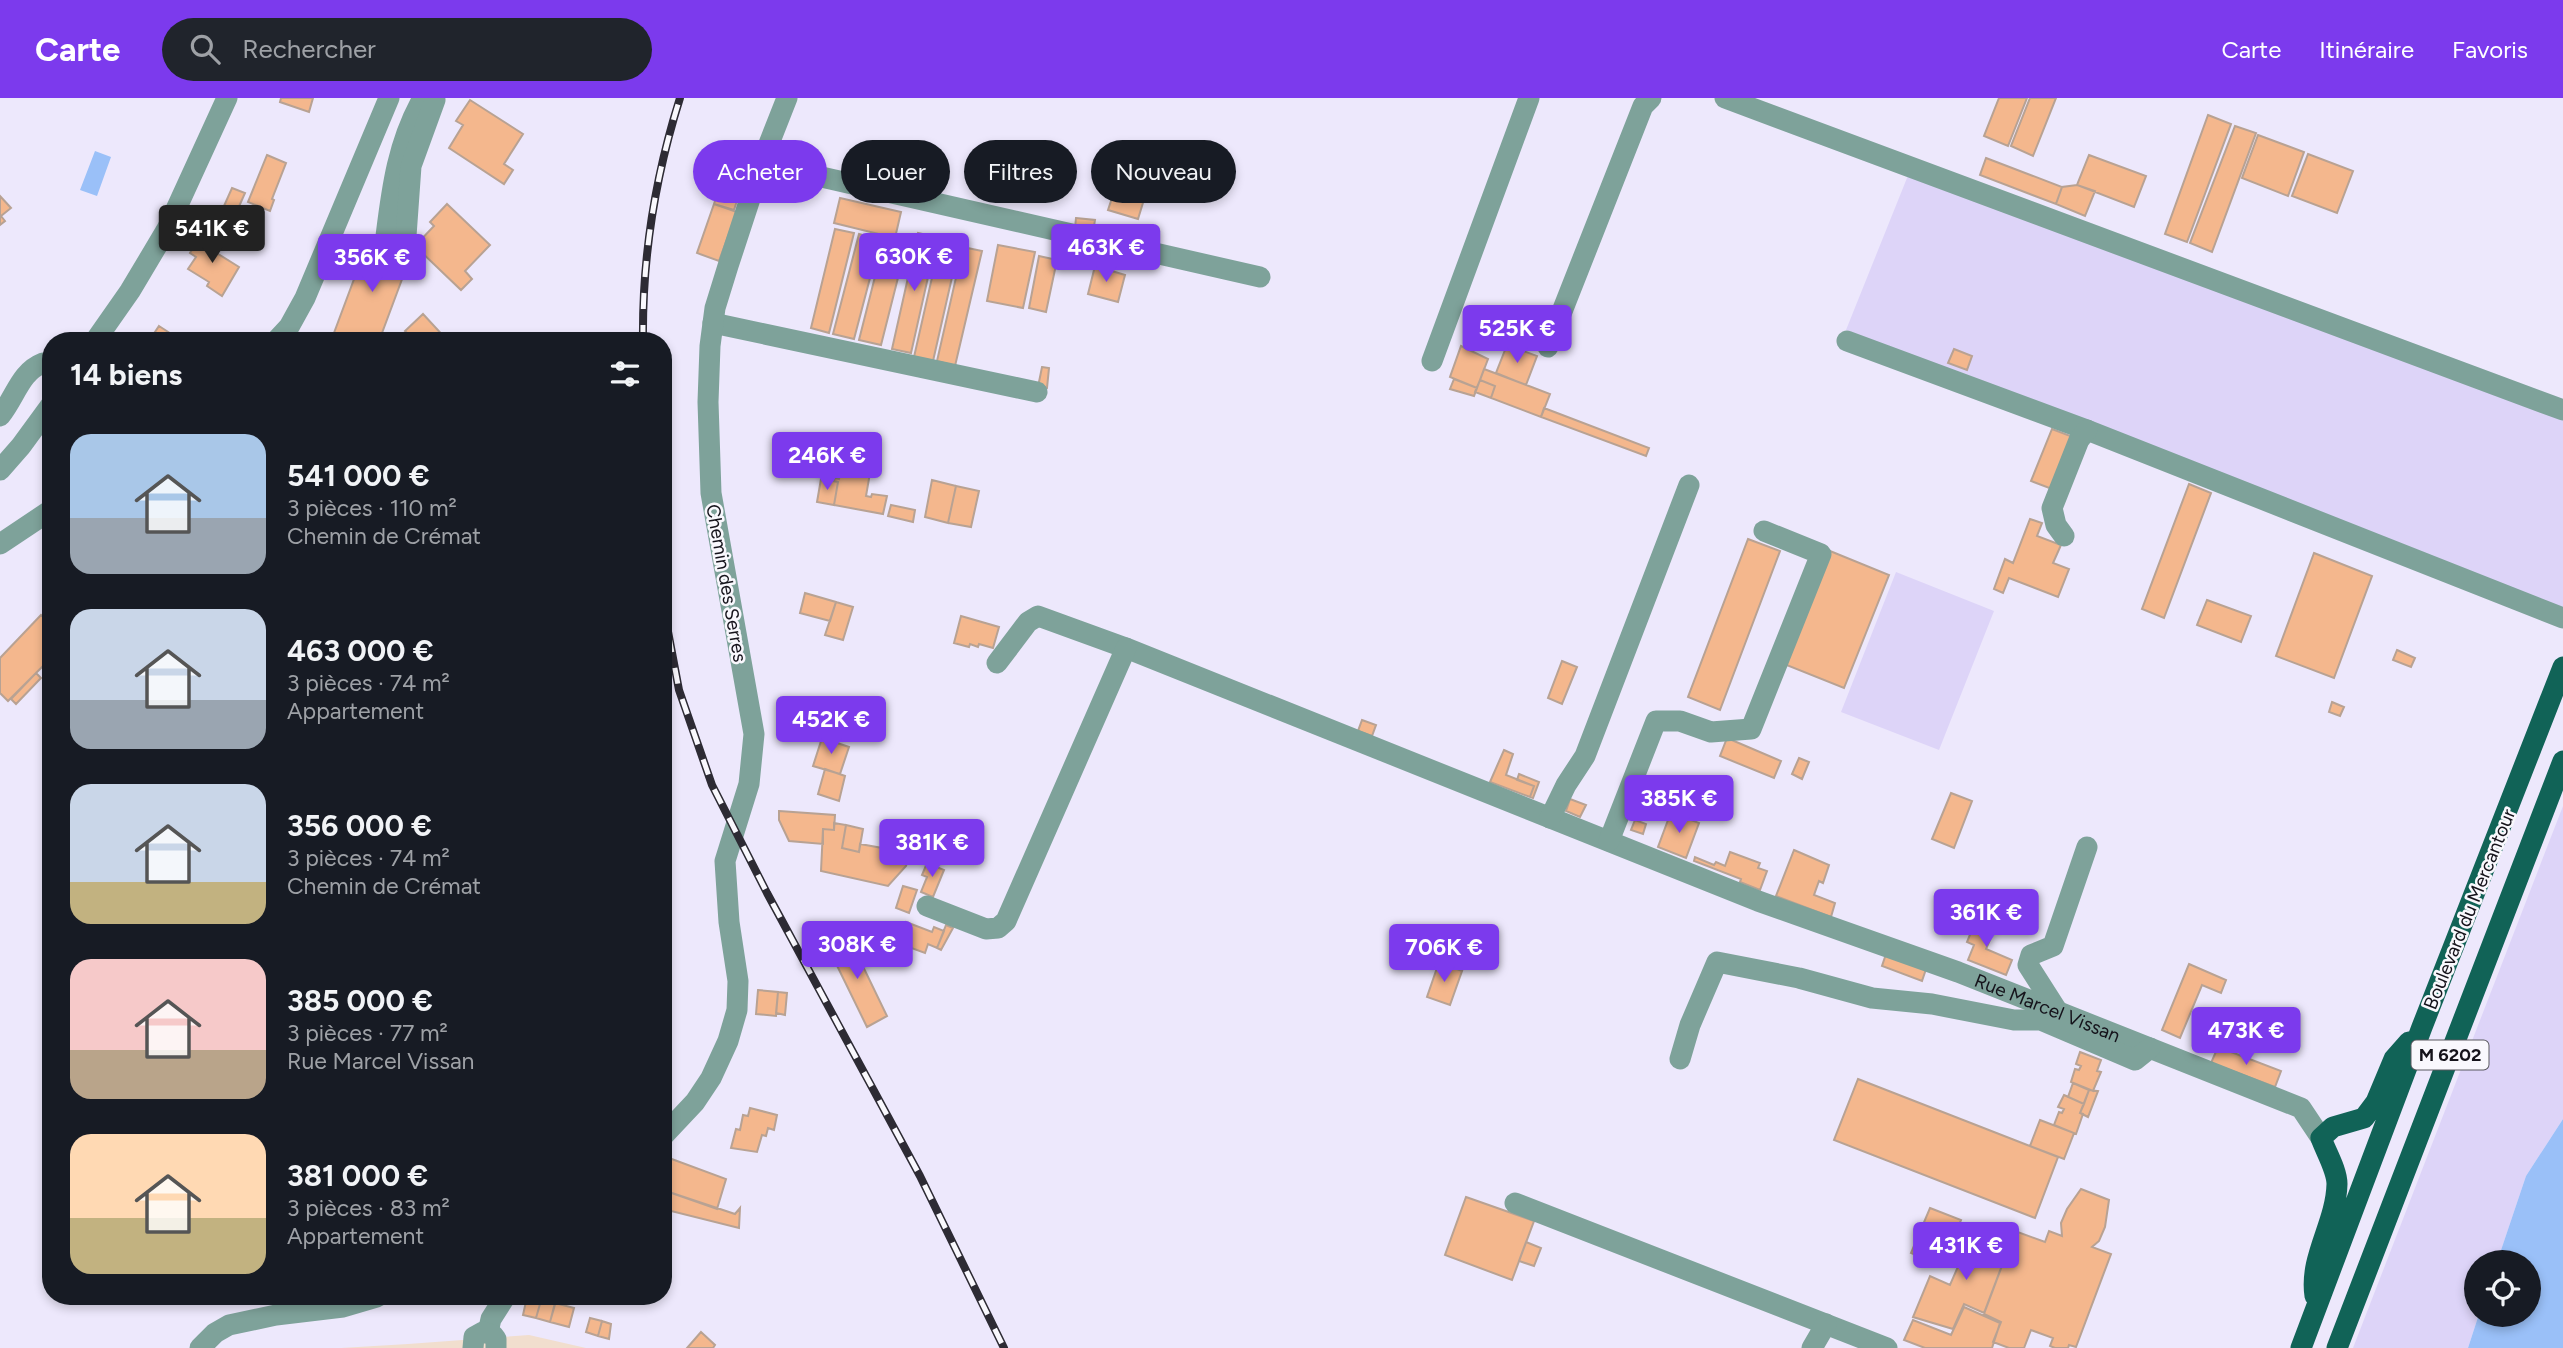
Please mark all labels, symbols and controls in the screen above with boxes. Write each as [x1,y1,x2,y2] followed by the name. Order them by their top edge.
[162,18,652,81] search box
[35,30,120,69] text: Carte
[186,30,224,68] icon: search
[242,33,376,65] text: Rechercher
[2221,35,2281,64] text: Carte
[2319,35,2414,64] text: Itinéraire
[2452,35,2528,64] text: Favoris
[693,140,827,203] chip: Acheter
[841,140,950,203] chip: Louer
[964,140,1077,203] chip: Filtres
[1091,140,1236,203] chip: Nouveau
[155,206,269,265] pin: 541K €
[175,214,249,242] text: 541K €
[1049,225,1163,284] pin: 463K €
[1067,233,1145,261] text: 463K €
[315,234,429,294] pin: 356K €
[857,234,971,293] pin: 630K €
[875,242,953,270] text: 630K €
[334,243,410,271] text: 356K €
[1460,306,1574,365] pin: 525K €
[1479,314,1555,342] text: 525K €
[606,355,644,393] icon: filters
[70,356,182,393] text: 14 biens
[770,432,884,492] pin: 246K €
[788,441,866,469] text: 246K €
[287,457,430,494] text: 541 000 €
[126,462,210,546] icon: home
[287,494,457,522] text: 3 pièces · 110 m²
[701,502,752,664] street label: Chemin des Serres
[287,522,481,550] text: Chemin de Crémat
[287,632,434,669] text: 463 000 €
[126,637,210,721] icon: home
[287,669,450,697] text: 3 pièces · 74 m²
[774,696,888,756] pin: 452K €
[287,697,424,725] text: Appartement
[792,705,870,733] text: 452K €
[1622,776,1736,835] pin: 385K €
[1640,784,1718,812] text: 385K €
[2419,805,2520,1013] street label: Boulevard du Mercantour
[287,807,432,844] text: 356 000 €
[126,812,210,896] icon: home
[875,820,989,879] pin: 381K €
[895,828,969,856] text: 381K €
[287,844,450,872] text: 3 pièces · 74 m²
[287,872,481,900] text: Chemin de Crémat
[1929,890,2043,949] pin: 361K €
[1950,898,2022,926] text: 361K €
[800,922,914,981] pin: 308K €
[1387,924,1501,984] pin: 706K €
[818,930,896,958] text: 308K €
[1405,933,1483,961] text: 706K €
[1971,969,2124,1047] street label: Rue Marcel Vissan
[287,982,433,1019] text: 385 000 €
[126,987,210,1071] icon: home
[2189,1007,2303,1067] pin: 473K €
[2208,1016,2284,1044] text: 473K €
[287,1019,448,1047] text: 3 pièces · 77 m²
[2412,1040,2488,1070] road number: M 6202
[287,1047,474,1075] text: Rue Marcel Vissan
[287,1157,428,1194] text: 381 000 €
[126,1162,210,1246] icon: home
[287,1194,450,1222] text: 3 pièces · 83 m²
[287,1222,424,1250] text: Appartement
[1909,1222,2023,1282] pin: 431K €
[1929,1231,2003,1259] text: 431K €
[2464,1250,2541,1327] map controls
[2464,1250,2541,1327] button: locate

